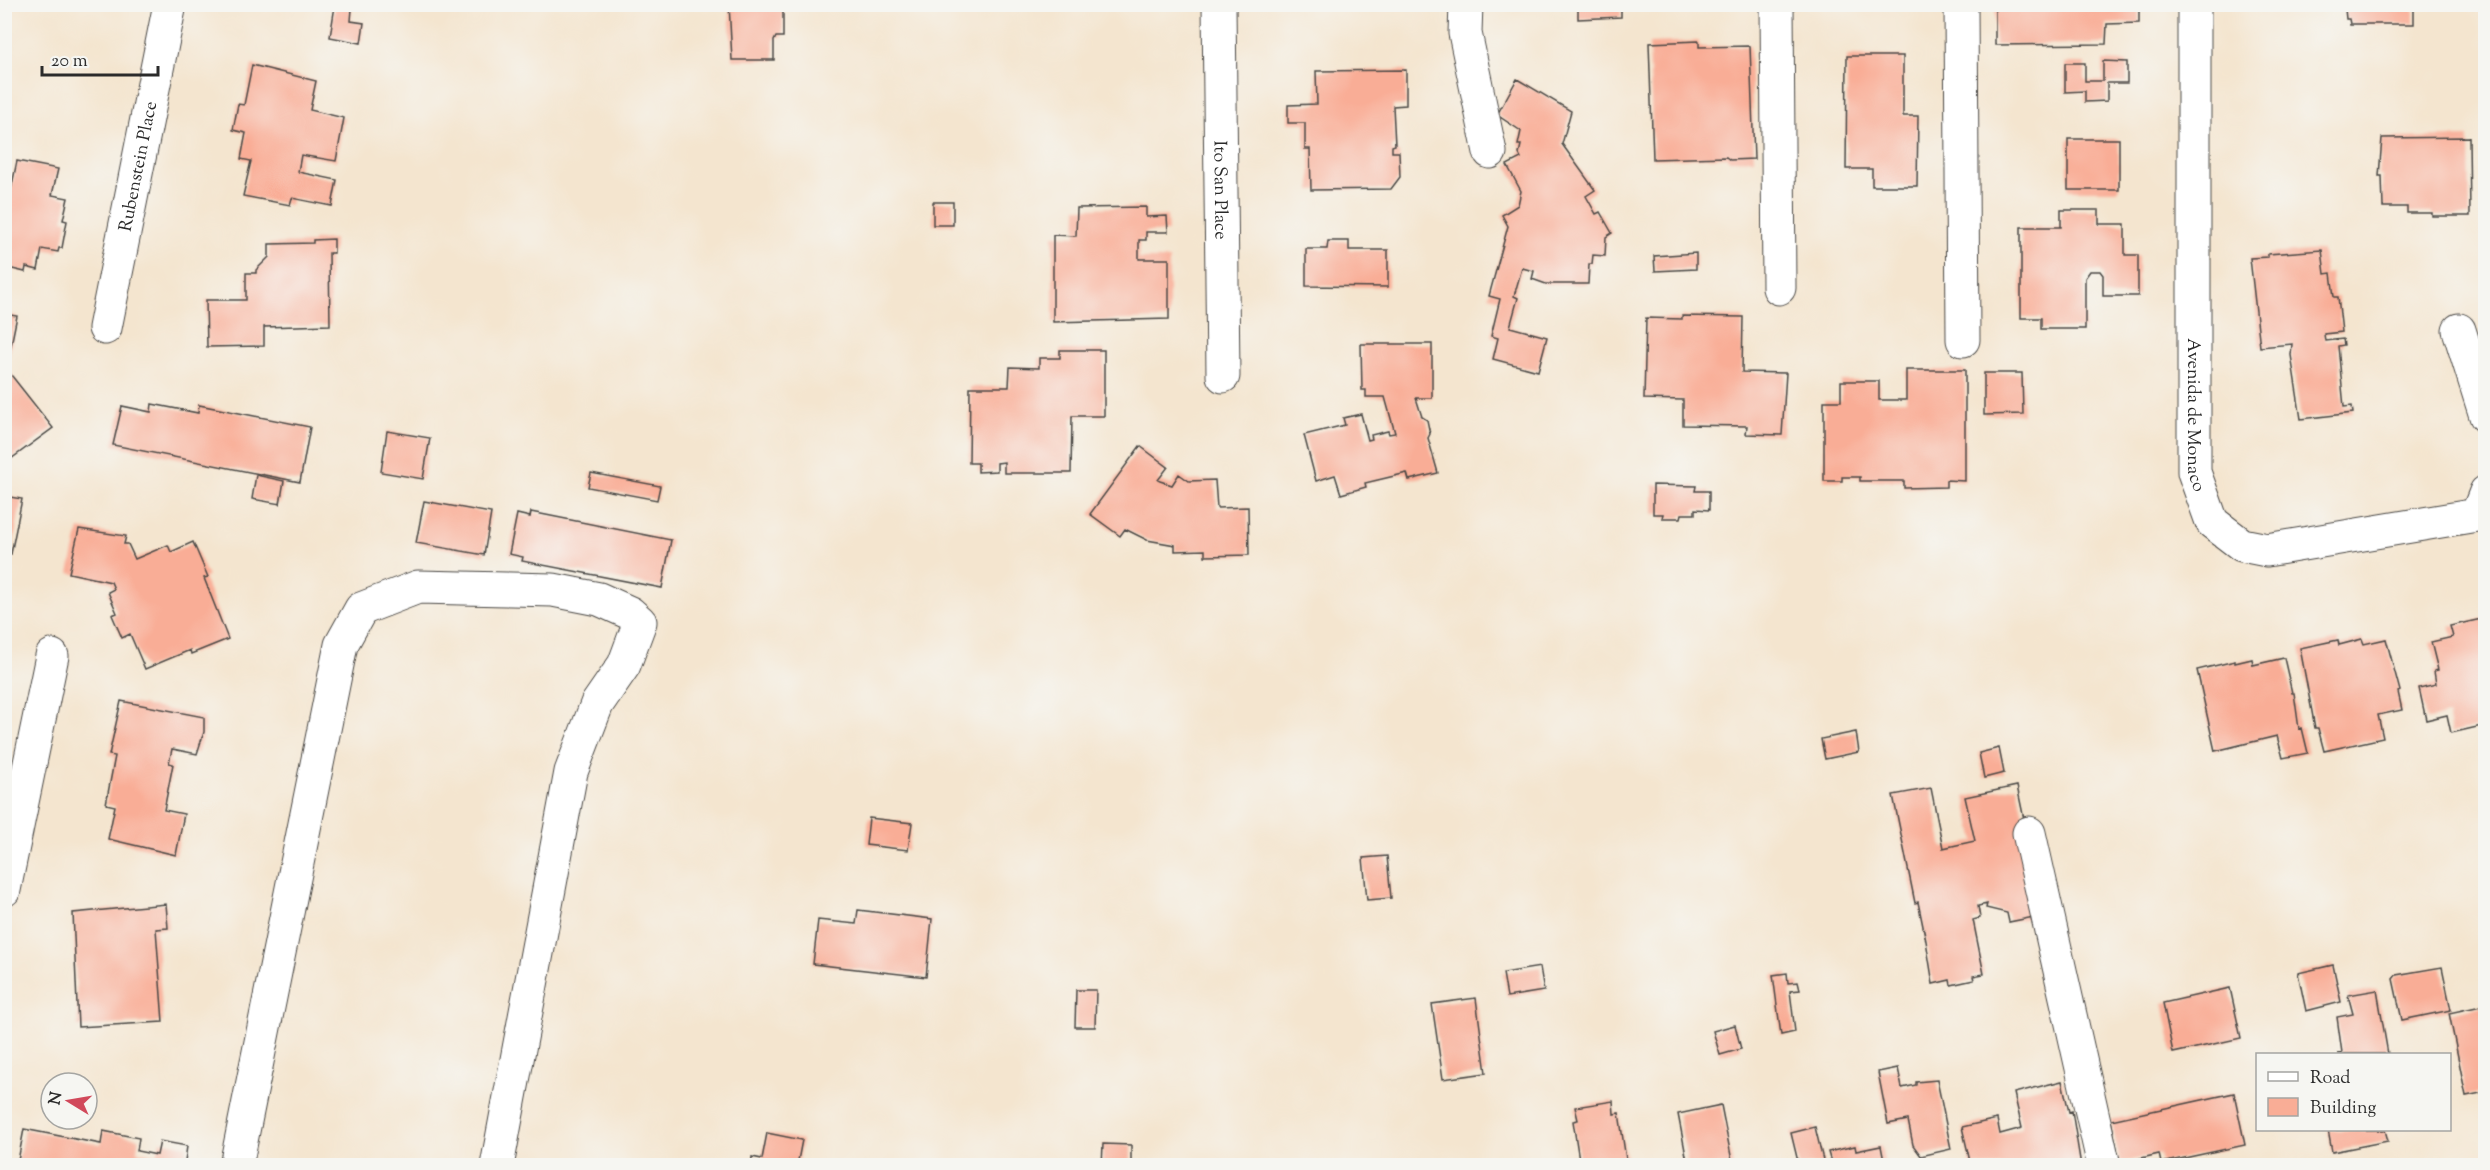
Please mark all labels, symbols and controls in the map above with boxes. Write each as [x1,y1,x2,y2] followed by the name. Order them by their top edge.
[42,39,158,77] scale bar
[51,49,88,75] text: 20 m
[114,99,165,234] street label: Rubenstein Place
[1205,140,1233,240] street label: Ito San Place
[2179,338,2211,496] street label: Avenida de Monaco
[2256,1053,2451,1131] legend
[2310,1066,2350,1092] text: Road
[39,1071,99,1131] north arrow
[44,1090,69,1107] text: N
[2310,1096,2376,1122] text: Building

